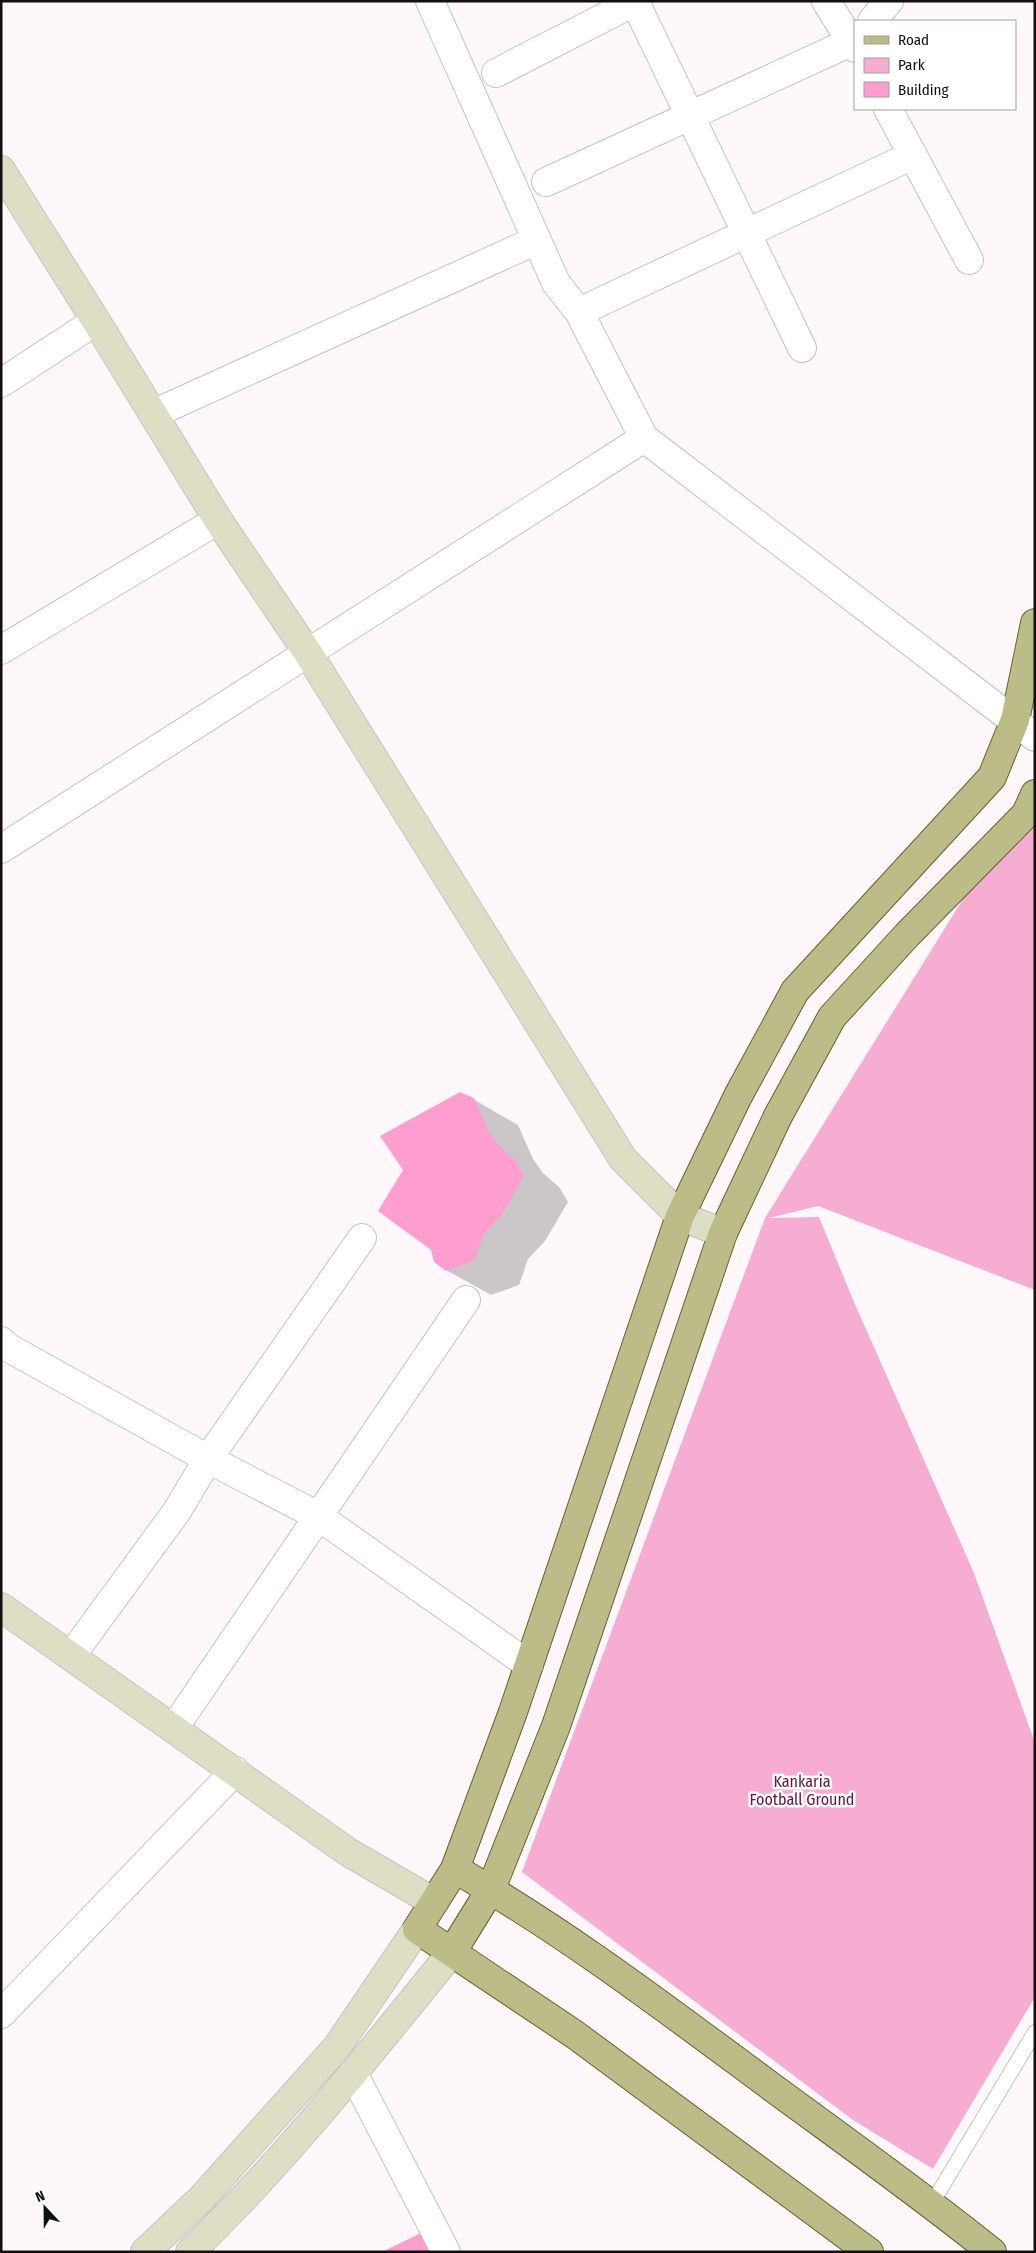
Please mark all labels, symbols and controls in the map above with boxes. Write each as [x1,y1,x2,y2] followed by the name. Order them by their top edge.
[854,20,1016,110] legend
[898,31,929,49] text: Road
[898,56,925,74] text: Park
[898,81,949,99] text: Building
[750,1772,854,1809] park label: Kankaria Football Ground
[20,2183,70,2233] north arrow
[33,2187,47,2206] text: N

